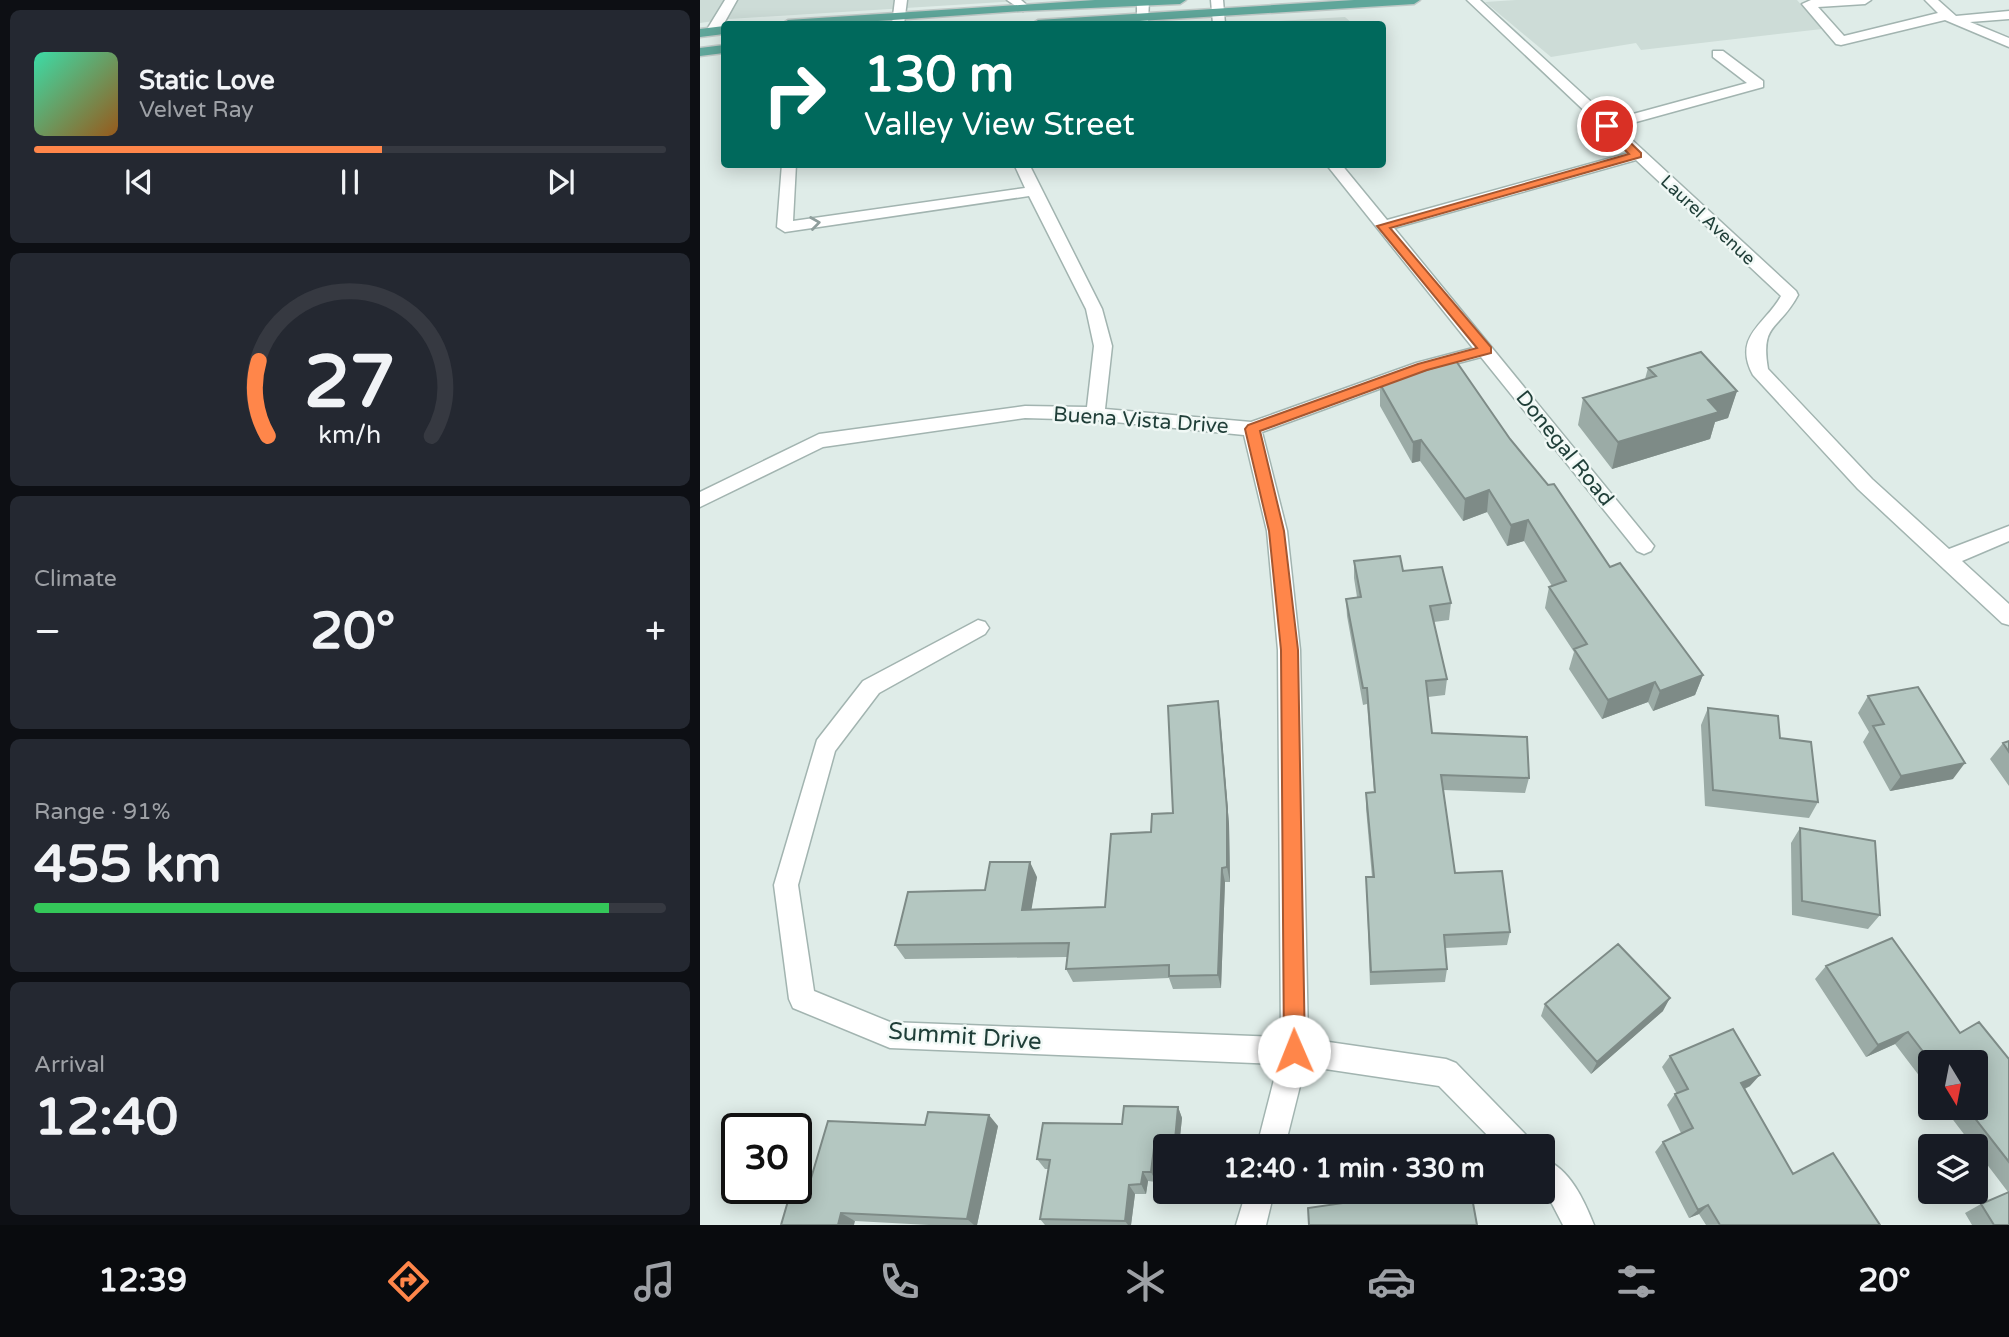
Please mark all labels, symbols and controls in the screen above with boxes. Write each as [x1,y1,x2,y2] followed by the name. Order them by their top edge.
[864,46,1014,105] text: 130 m
[749,49,840,140] icon: right
[139,65,275,96] text: Static Love
[139,96,254,124] text: Velvet Ray
[1577,96,1637,156] pin
[864,106,1135,144] text: Valley View Street
[1588,107,1626,145] icon: arrive
[120,163,158,201] icon: previous
[331,163,369,201] icon: pause
[542,163,580,201] icon: next
[1656,170,1760,270] street label: Laurel Avenue
[809,216,821,231] one-way arrow
[304,339,396,427] text: 27
[1510,386,1619,511] street label: Donegal Road
[1052,402,1230,439] street label: Buena Vista Drive
[319,419,381,449] text: km/h
[34,565,117,593] text: Climate
[310,600,395,663] text: 20°
[34,609,61,655] text: −
[645,609,666,655] text: +
[34,798,170,826] text: Range · 91%
[34,833,222,896] text: 455 km
[1257,1014,1331,1088] position arrow
[887,1017,1043,1056] street label: Summit Drive
[1918,1050,1988,1120] north arrow
[1918,1050,1988,1204] map controls
[34,1051,105,1079] text: Arrival
[34,1086,178,1149] text: 12:40
[721,1113,812,1204] speed limit sign: 30
[1918,1134,1988,1204] button: layers
[1223,1153,1485,1184] text: 12:40 · 1 min · 330 m
[384,1257,433,1306] icon: directions
[630,1257,679,1306] icon: music
[875,1257,924,1306] icon: phone
[1121,1257,1170,1306] icon: climate
[1367,1257,1416,1306] icon: car
[1612,1257,1661,1306] icon: filters
[98,1262,187,1300] text: 12:39
[1858,1262,1911,1300] text: 20°

